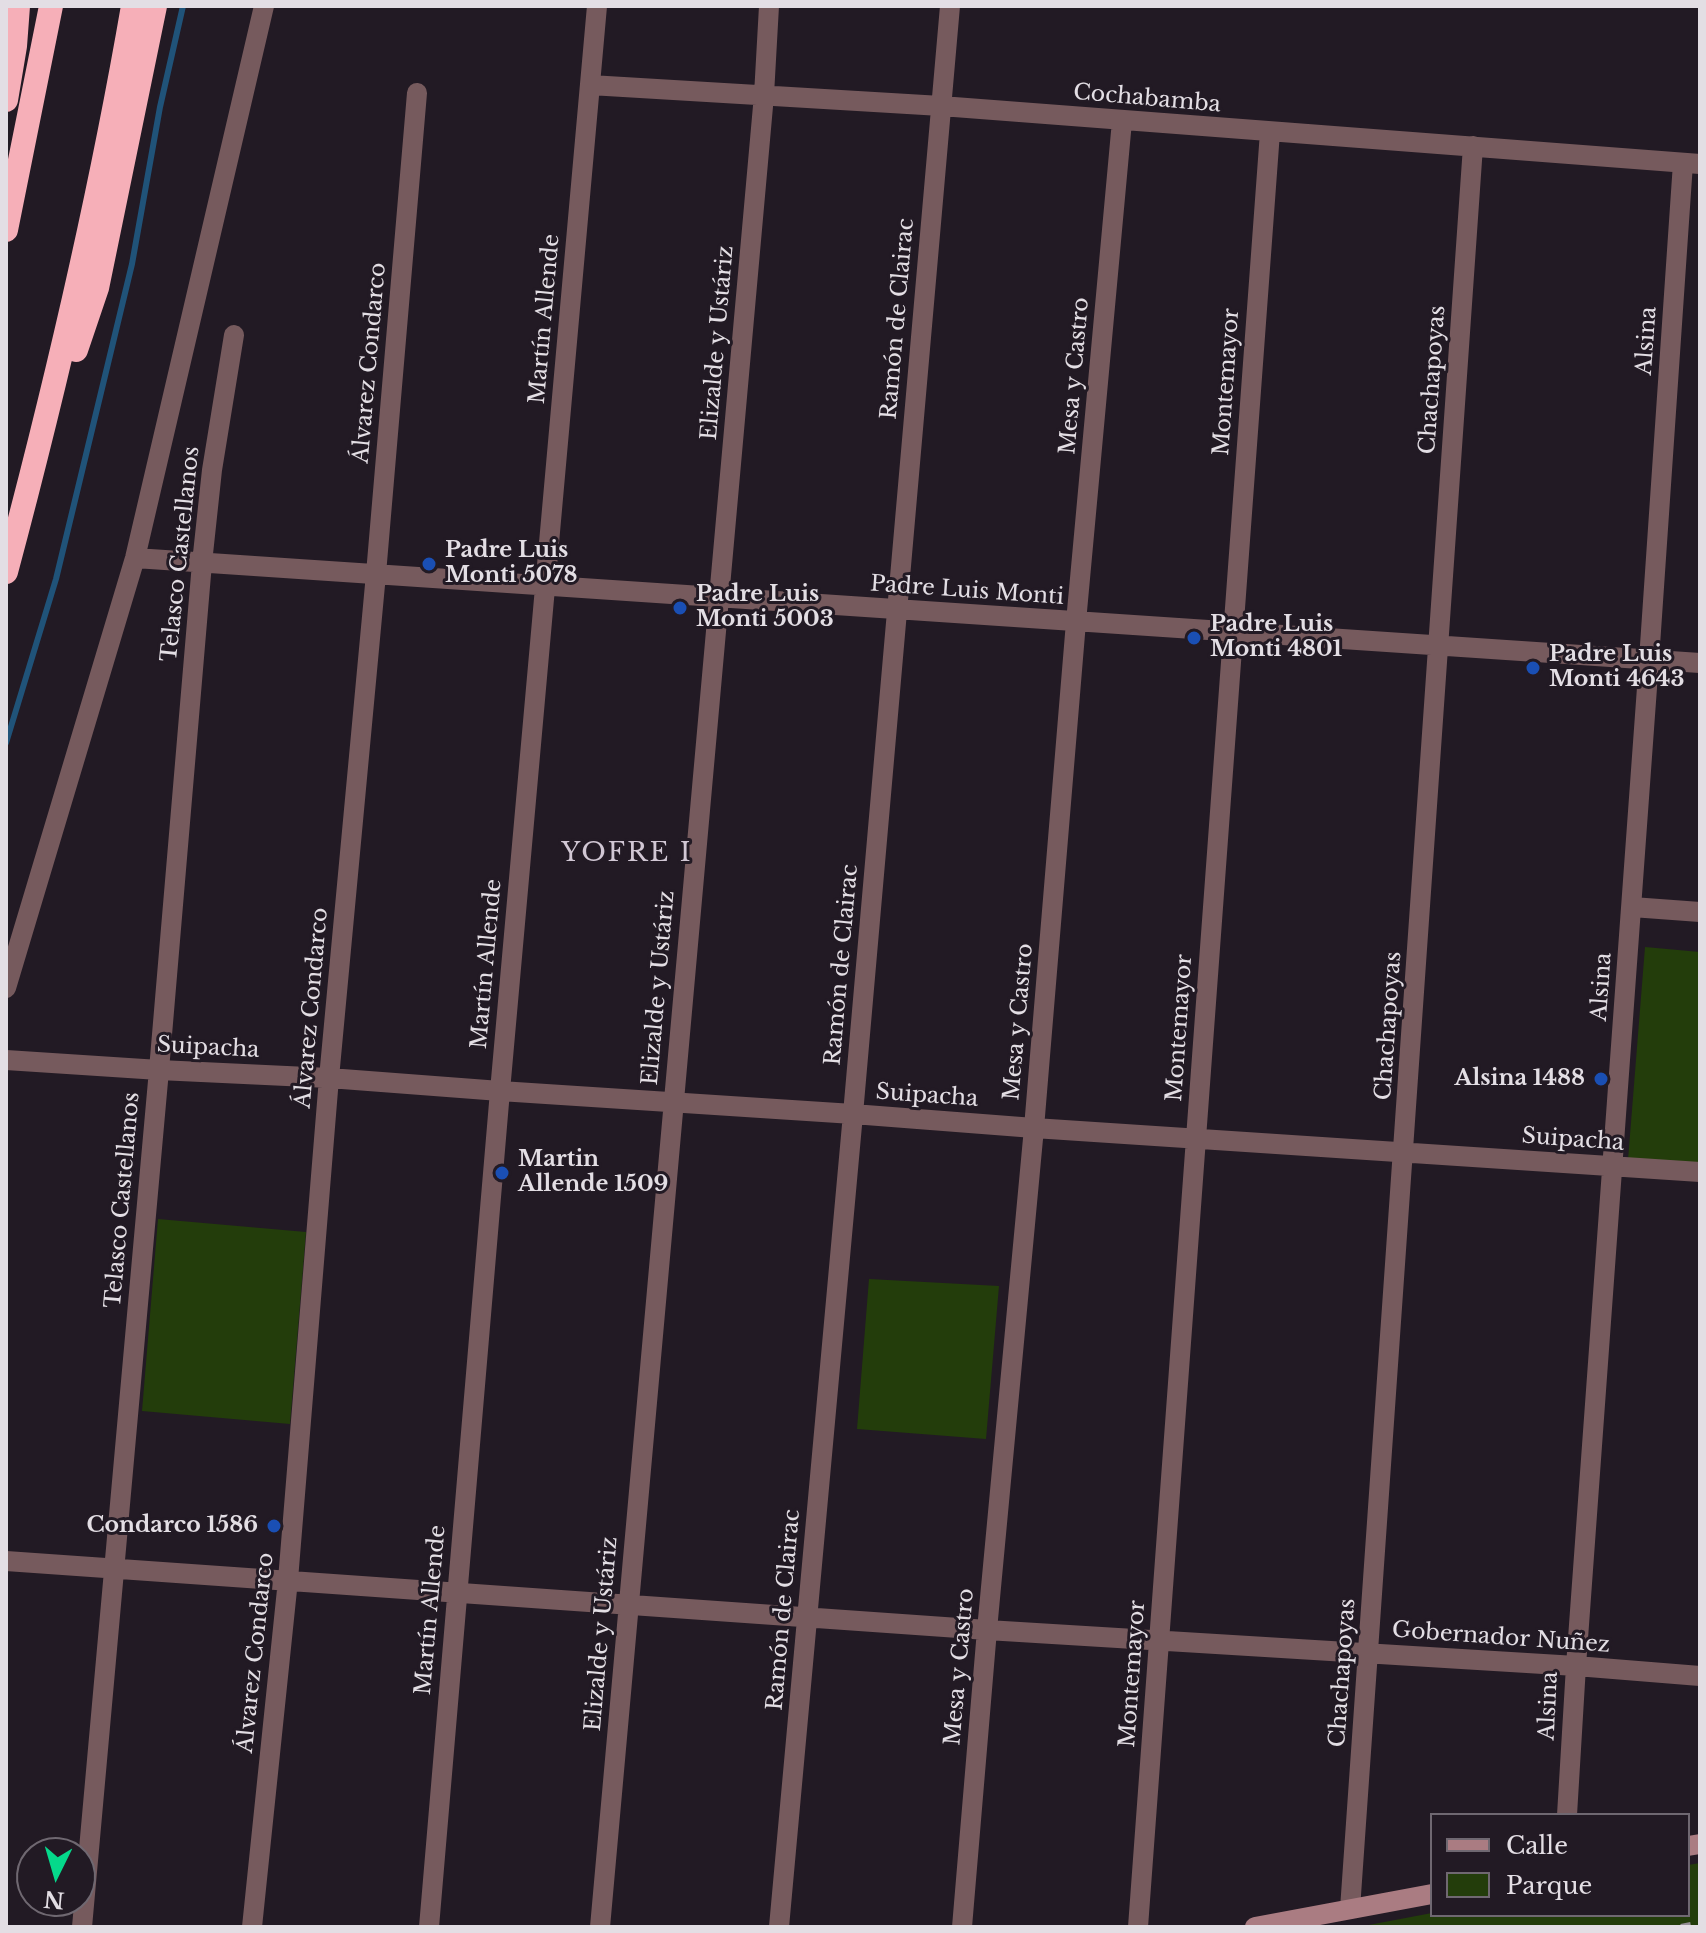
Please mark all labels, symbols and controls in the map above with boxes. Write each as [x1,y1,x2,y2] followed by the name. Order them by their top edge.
[1072,79,1222,119] street label: Cochabamba
[876,217,920,421] street label: Ramón de Clairac
[524,233,566,405] street label: Martín Allende
[696,245,740,441] street label: Elizalde y Ustáriz
[348,261,392,465] street label: Álvarez Condarco
[1055,296,1095,456] street label: Mesa y Castro
[1415,305,1451,455] street label: Chachapoyas
[1631,306,1663,376] street label: Alsina
[1209,307,1245,457] street label: Montemayor
[157,445,205,663] street label: Telasco Castellanos
[445,538,577,590] place label: Padre Luis Monti 5078
[420,555,438,573] marker: Padre Luis Monti 5078
[869,571,1065,611] street label: Padre Luis Monti
[696,582,834,634] place label: Padre Luis Monti 5003
[671,599,689,617] marker: Padre Luis Monti 5003
[1210,612,1342,664] place label: Padre Luis Monti 4801
[1185,629,1203,647] marker: Padre Luis Monti 4801
[1549,642,1684,694] place label: Padre Luis Monti 4643
[1524,659,1542,677] marker: Padre Luis Monti 4643
[561,838,693,870] district label: YOFRE I
[820,863,864,1067] street label: Ramón de Clairac
[466,878,508,1050] street label: Martín Allende
[637,890,681,1086] street label: Elizalde y Ustáriz
[290,906,334,1110] street label: Álvarez Condarco
[999,942,1039,1102] street label: Mesa y Castro
[1371,951,1407,1101] street label: Chachapoyas
[1586,952,1618,1022] street label: Alsina
[1162,953,1198,1103] street label: Montemayor
[156,1032,260,1064] street label: Suipacha
[1455,1066,1585,1092] place label: Alsina 1488
[1592,1070,1610,1088] marker: Alsina 1488
[875,1079,979,1113] street label: Suipacha
[100,1091,146,1309] street label: Telasco Castellanos
[1521,1123,1625,1157] street label: Suipacha
[518,1147,668,1198] place label: Martin Allende 1509
[493,1164,511,1182] marker: Martin Allende 1509
[762,1508,806,1712] street label: Ramón de Clairac
[86,1513,258,1539] place label: Condarco 1586
[265,1517,283,1535] marker: Condarco 1586
[410,1524,452,1696] street label: Martín Allende
[580,1536,624,1732] street label: Elizalde y Ustáriz
[232,1551,280,1755] street label: Álvarez Condarco
[940,1587,980,1747] street label: Mesa y Castro
[1325,1598,1361,1748] street label: Chachapoyas
[1115,1599,1151,1749] street label: Montemayor
[1391,1617,1611,1659] street label: Gobernador Nuñez
[1534,1671,1564,1741] street label: Alsina
[1430,1813,1690,1917] legend
[1506,1831,1568,1860] text: Calle
[16,1837,96,1917] north arrow
[1506,1871,1592,1900] text: Parque
[43,1885,66,1914] text: N

